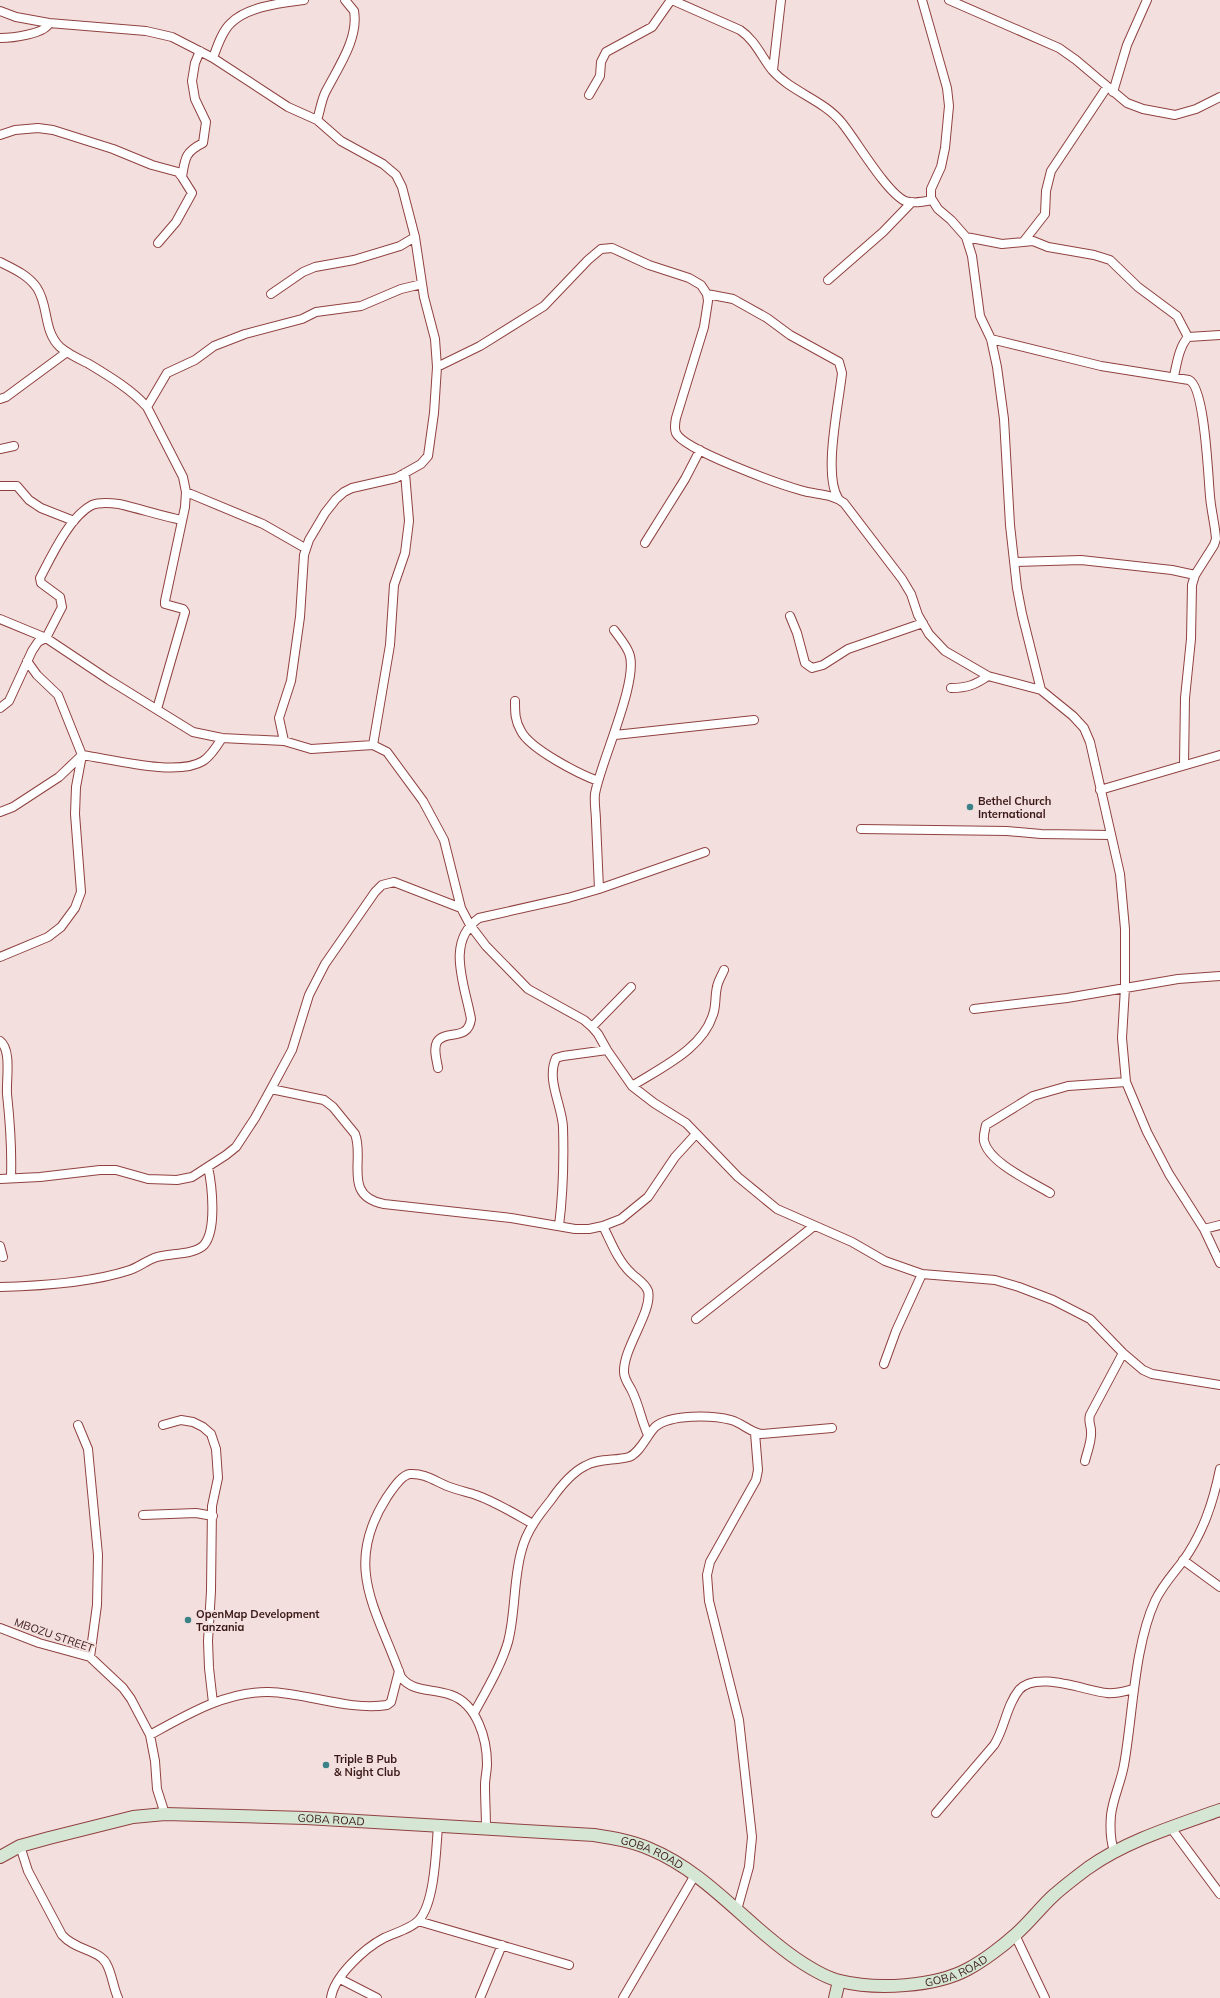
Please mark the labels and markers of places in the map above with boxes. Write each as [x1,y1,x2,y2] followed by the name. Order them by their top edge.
[978,794,1051,821] place label: Bethel Church International
[965,802,975,812] marker: Bethel Church International
[196,1607,320,1634] place label: OpenMap Development Tanzania
[183,1615,193,1625] marker: OpenMap Development Tanzania
[334,1752,400,1779] place label: Triple B Pub & Night Club
[321,1760,331,1770] marker: Triple B Pub & Night Club

